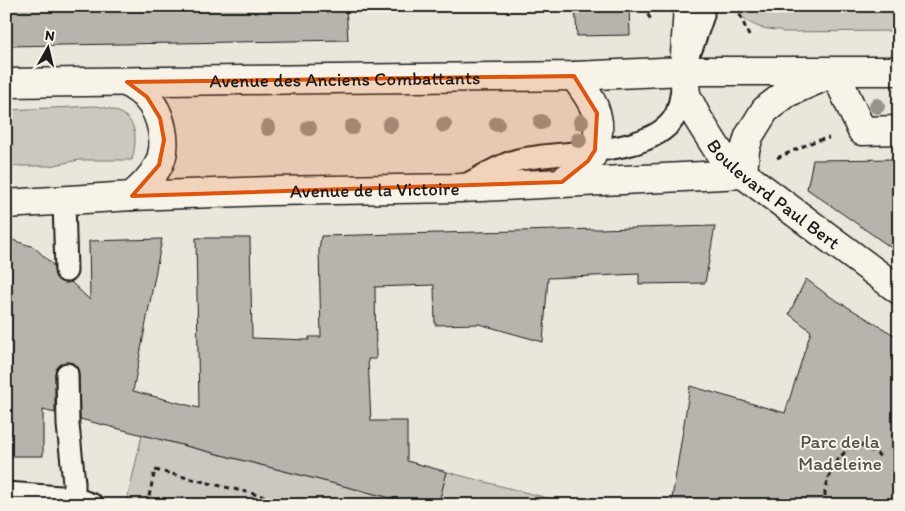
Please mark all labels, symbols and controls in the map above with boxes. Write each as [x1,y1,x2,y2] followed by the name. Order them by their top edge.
[22,22,72,72] north arrow
[44,27,56,45] text: N
[209,66,481,92] street label: Avenue des Anciens Combattants
[702,135,845,254] street label: Boulevard Paul Bert
[290,177,460,202] street label: Avenue de la Victoire
[798,430,882,475] park label: Parc de la Madeleine

